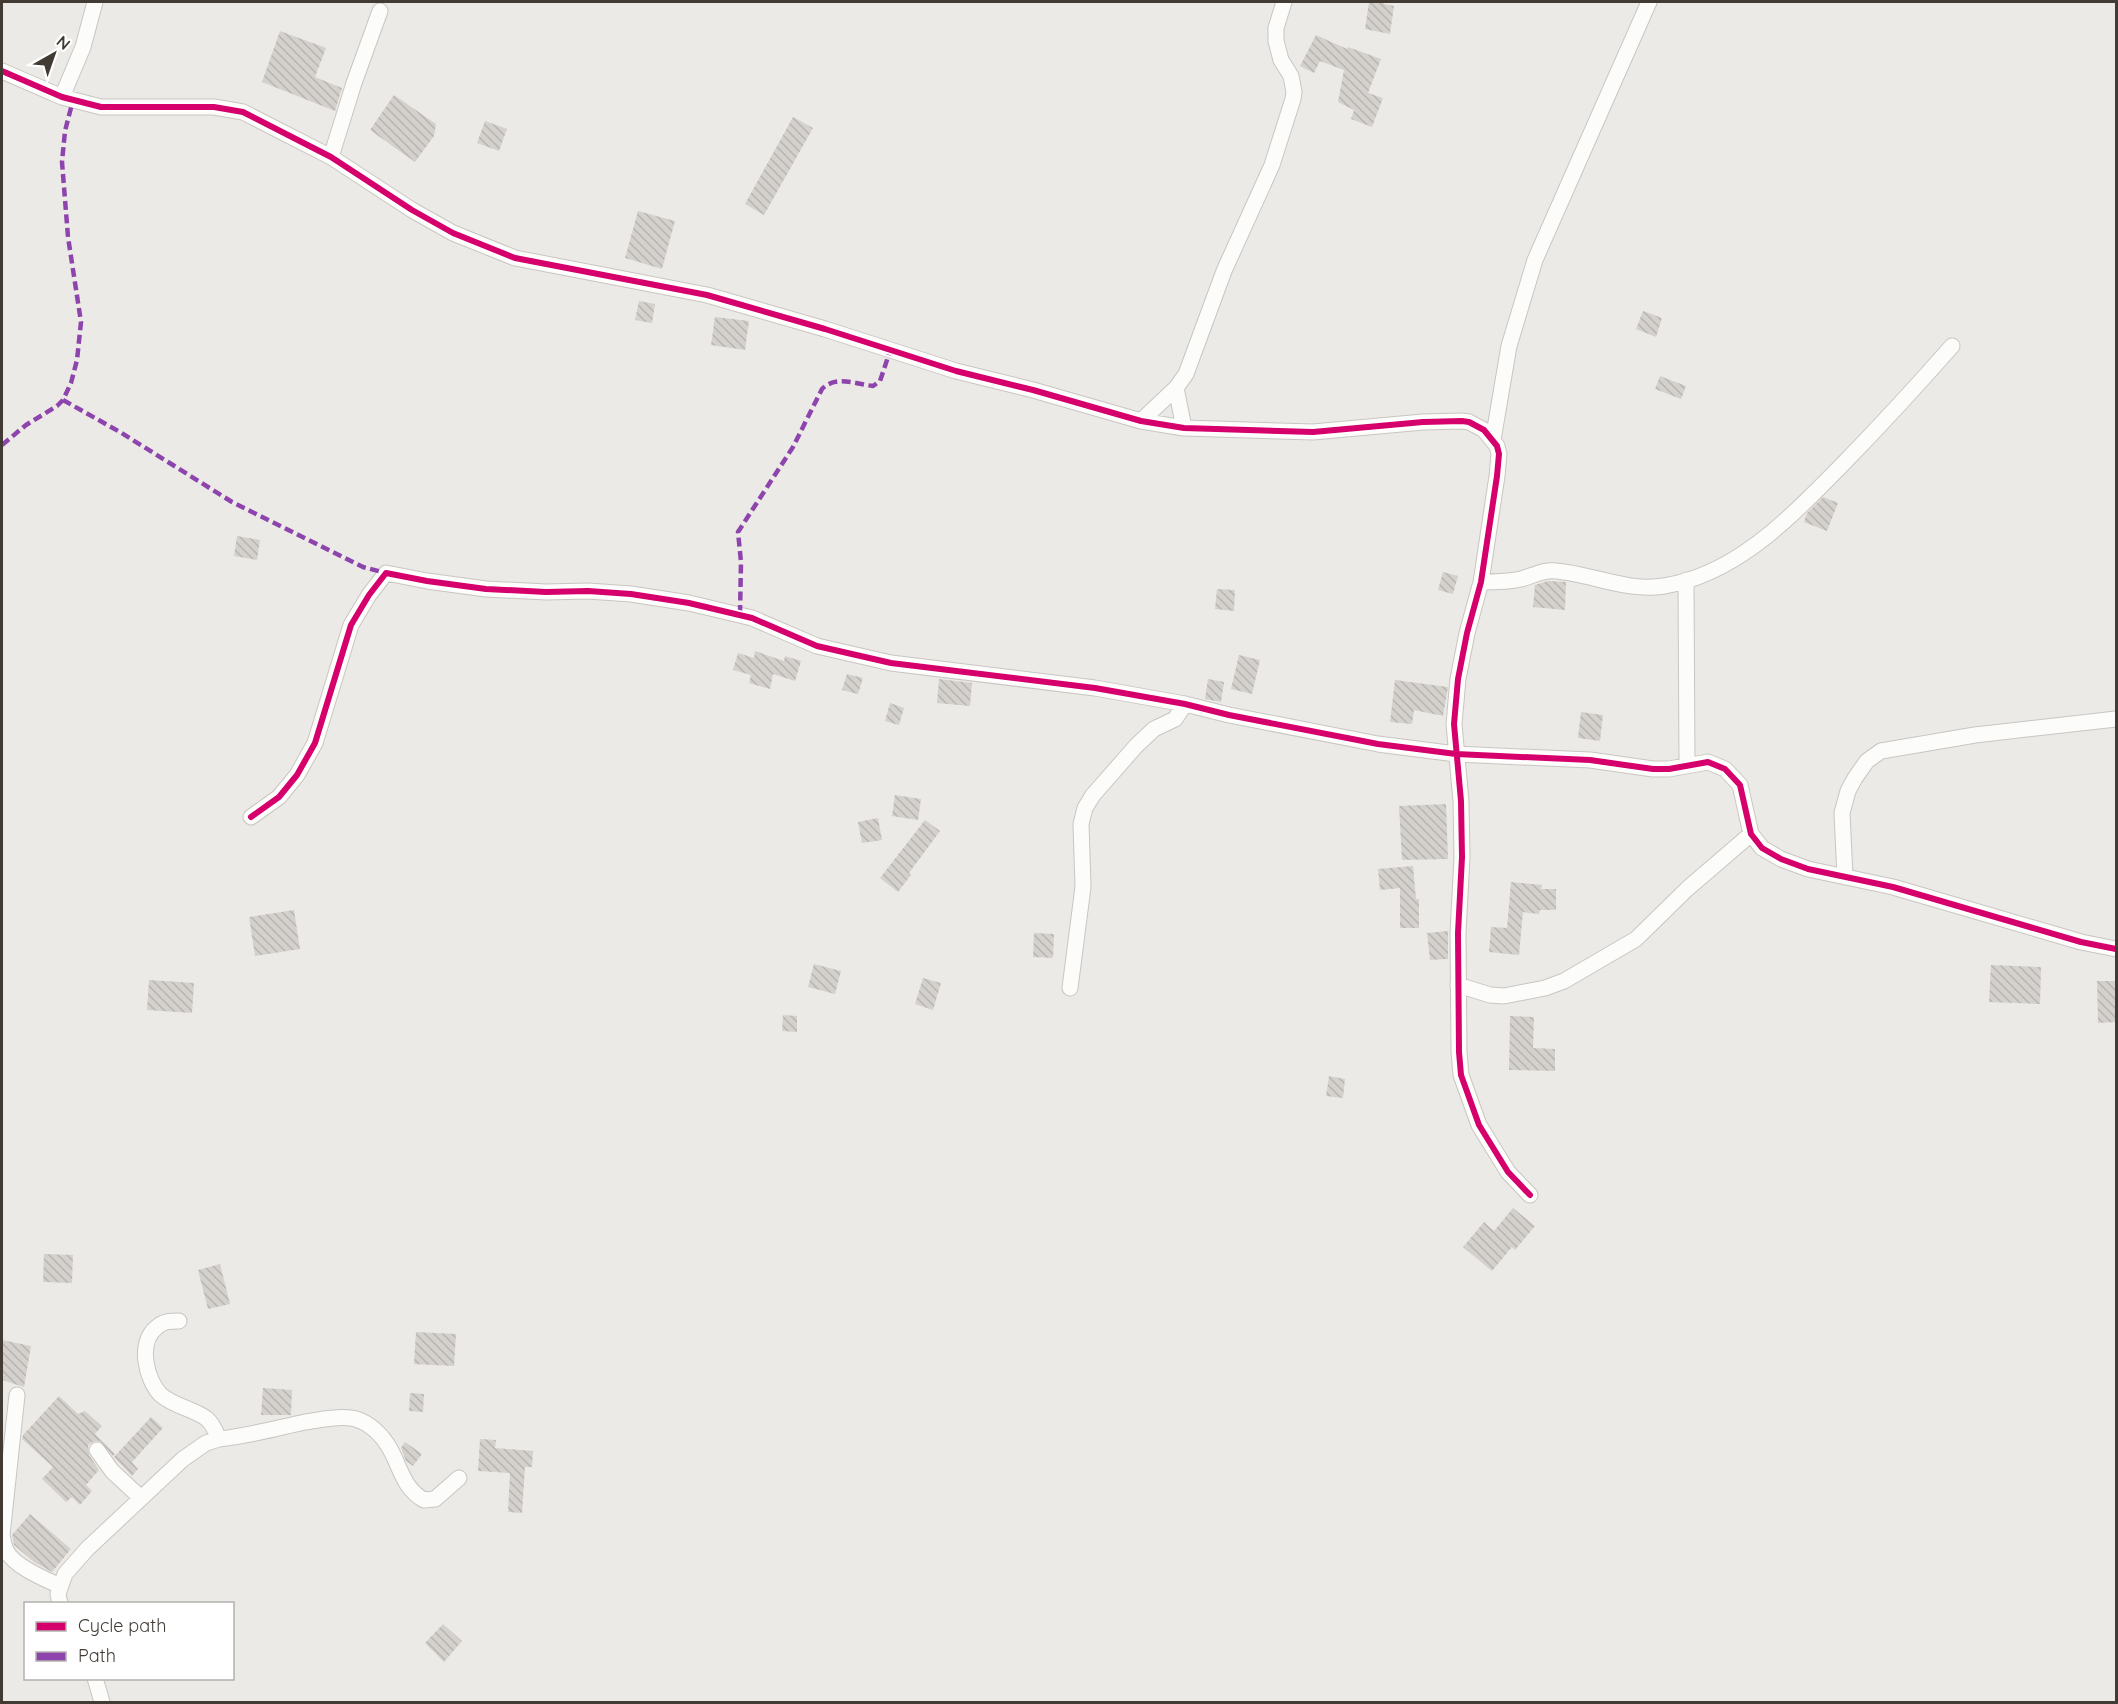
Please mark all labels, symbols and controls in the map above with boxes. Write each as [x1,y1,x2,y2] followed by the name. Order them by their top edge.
[24,24,84,84] north arrow
[53,31,75,54] text: N
[24,1602,234,1680] legend
[78,1614,166,1637] text: Cycle path
[78,1644,116,1667] text: Path

